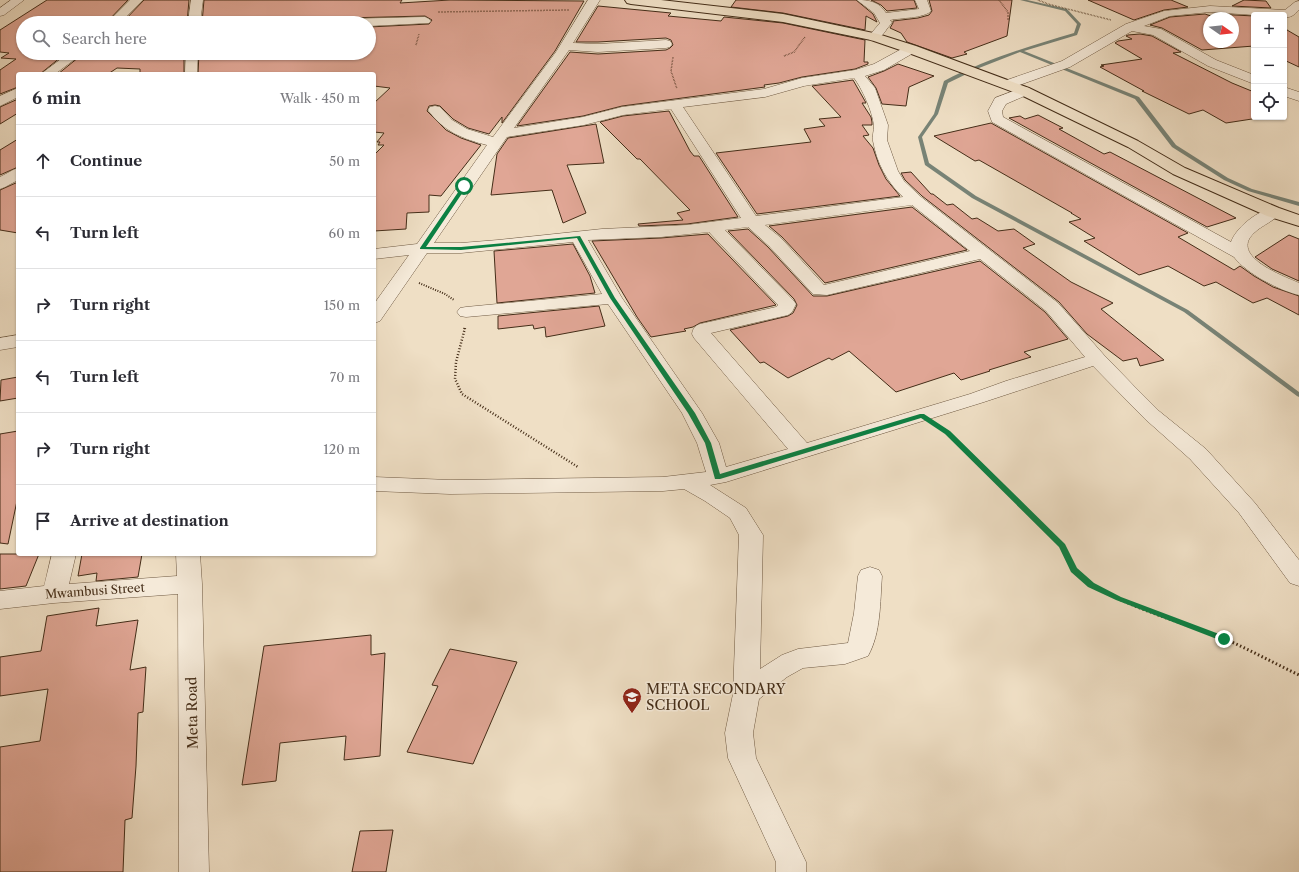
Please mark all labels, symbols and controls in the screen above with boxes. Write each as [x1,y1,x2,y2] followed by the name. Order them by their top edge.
[1203,12,1239,48] north arrow
[1251,12,1287,120] map controls
[1251,12,1287,48] button: +
[16,16,376,60] search box
[30,27,52,49] icon: search
[62,29,147,48] text: Search here
[1251,48,1287,84] button: −
[1251,84,1287,120] button: locate
[32,88,81,108] text: 6 min
[280,90,360,106] text: Walk · 450 m
[32,150,54,172] icon: ahead
[70,151,142,170] text: Continue
[329,153,360,169] text: 50 m
[455,177,473,195] route start
[32,222,54,244] icon: left
[70,223,139,242] text: Turn left
[329,225,360,241] text: 60 m
[32,294,54,316] icon: right
[70,295,150,314] text: Turn right
[324,297,360,313] text: 150 m
[32,366,54,388] icon: left
[70,367,139,386] text: Turn left
[330,369,360,385] text: 70 m
[32,438,54,460] icon: right
[70,439,150,458] text: Turn right
[323,441,360,457] text: 120 m
[32,510,54,532] icon: arrive
[70,511,229,530] text: Arrive at destination
[45,579,146,601] street label: Mwambusi Street
[1215,630,1233,648] route end
[182,676,202,749] street label: Meta Road
[646,680,787,714] place label: META SECONDARY SCHOOL
[621,686,643,714] school or university icon: META SECONDARY SCHOOL

